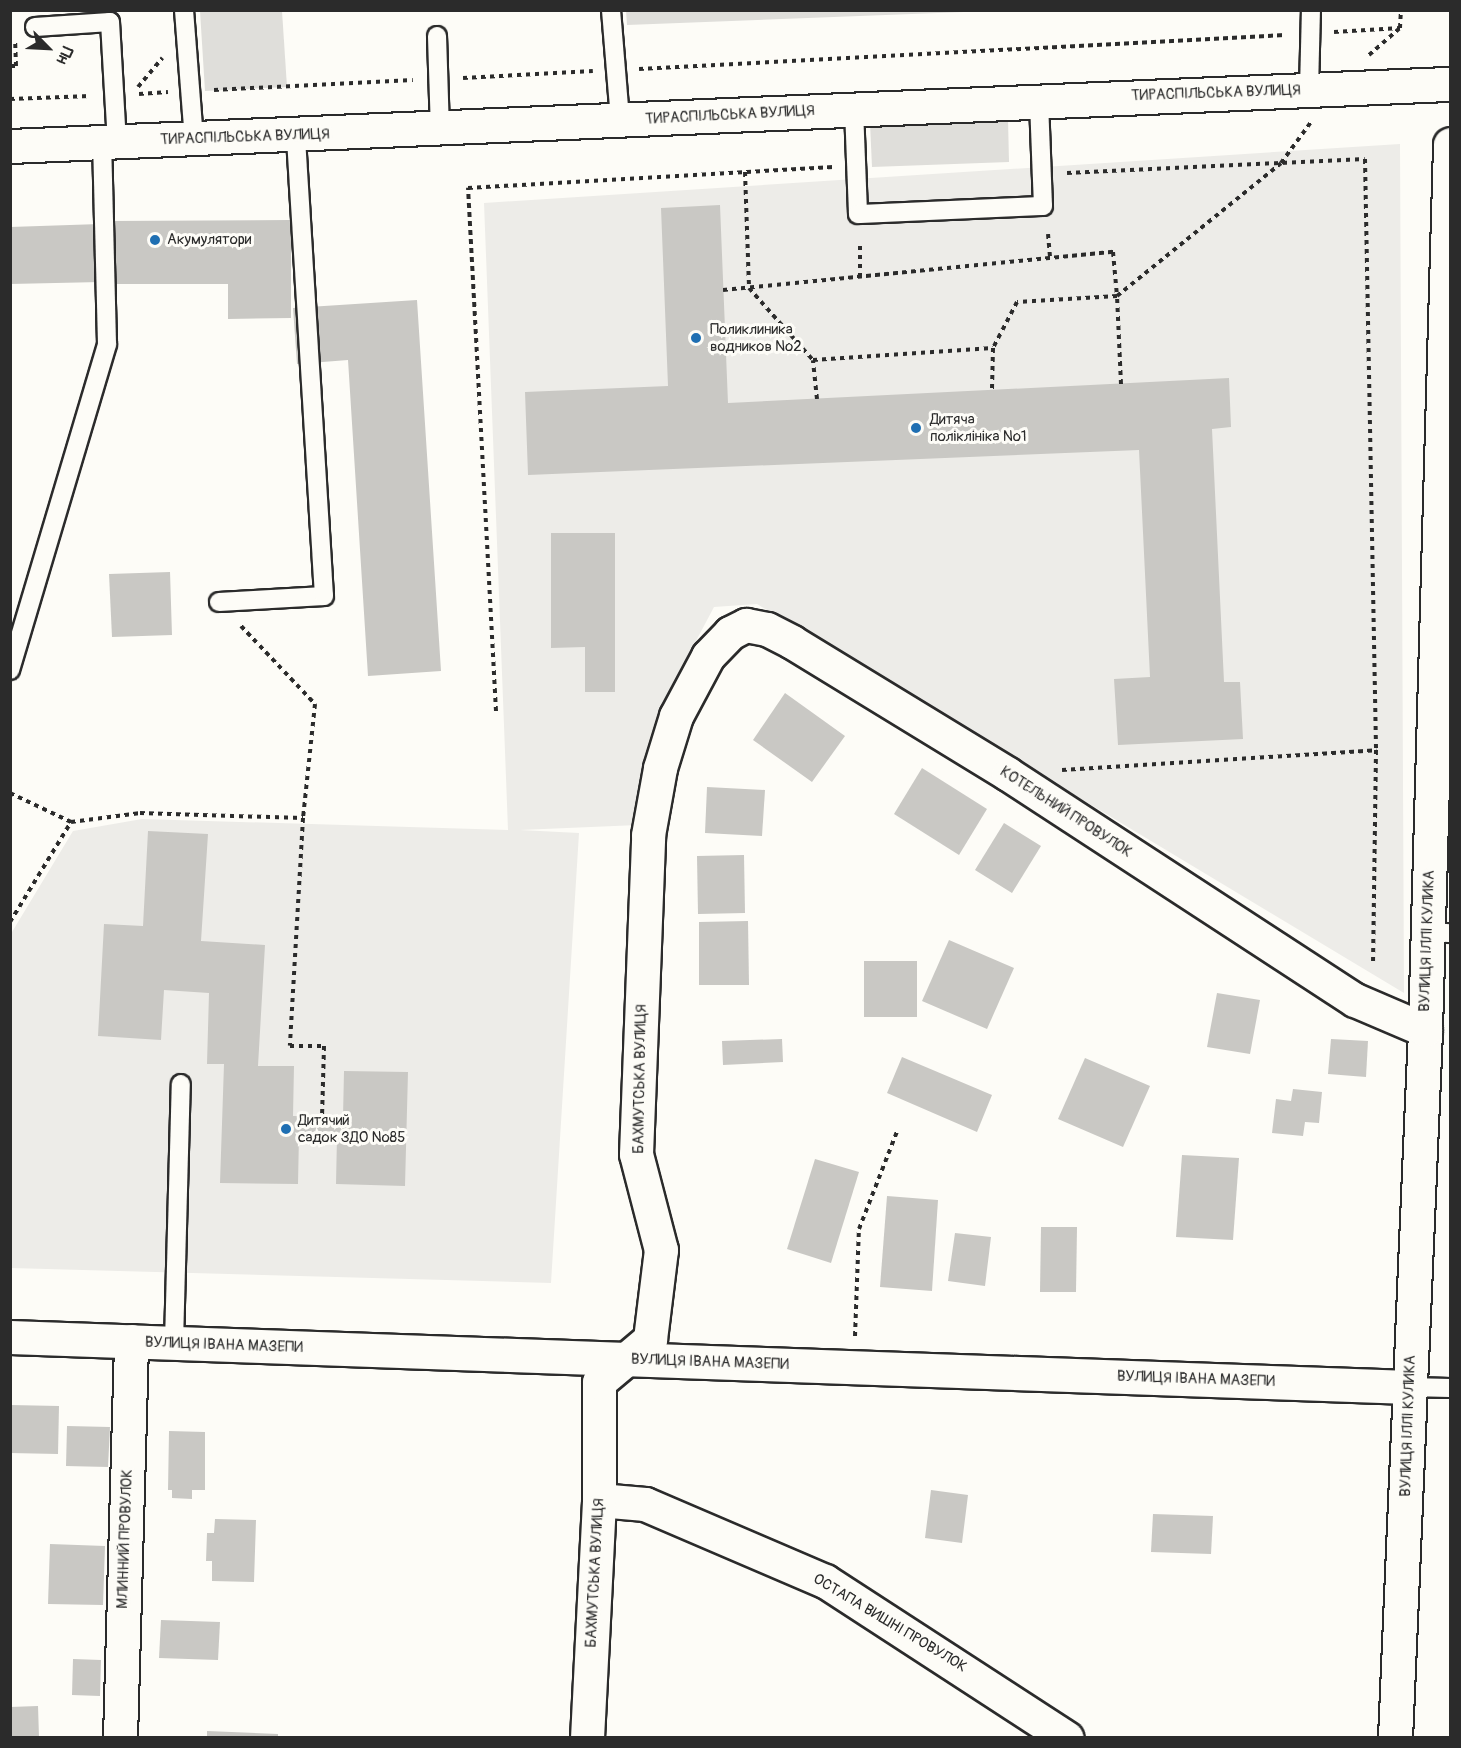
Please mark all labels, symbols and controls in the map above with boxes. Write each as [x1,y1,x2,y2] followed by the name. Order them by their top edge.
[18,18,78,78] north arrow
[52,43,77,67] text: Пн
[1131,81,1301,105] street label: ТИРАСПІЛЬСЬКА ВУЛИЦЯ
[645,102,815,128] street label: ТИРАСПІЛЬСЬКА ВУЛИЦЯ
[160,125,330,149] street label: ТИРАСПІЛЬСЬКА ВУЛИЦЯ
[167,231,251,249] place label: Акумулятори
[148,233,162,247] marker: Акумулятори
[710,320,802,355] place label: Поликлиника водников №2
[687,329,705,347] marker: Поликлиника водников №2
[930,410,1027,445] place label: Дитяча поліклініка №1
[907,419,925,437] marker: Дитяча поліклініка №1
[997,763,1135,861] street label: КОТЕЛЬНИЙ ПРОВУЛОК
[1416,870,1438,1012] street label: ВУЛИЦЯ ІЛЛІ КУЛИКА
[630,1004,650,1154] street label: БАХМУТСЬКА ВУЛИЦЯ
[298,1111,405,1146] place label: Дитячий садок ЗДО №85
[279,1122,293,1136] marker: Дитячий садок ЗДО №85
[145,1333,303,1357] street label: ВУЛИЦЯ ІВАНА МАЗЕПИ
[631,1350,789,1374] street label: ВУЛИЦЯ ІВАНА МАЗЕПИ
[1397,1355,1419,1497] street label: ВУЛИЦЯ ІЛЛІ КУЛИКА
[1117,1367,1275,1391] street label: ВУЛИЦЯ ІВАНА МАЗЕПИ
[114,1469,136,1609] street label: МЛИННИЙ ПРОВУЛОК
[582,1498,608,1648] street label: БАХМУТСЬКА ВУЛИЦЯ
[810,1570,970,1676] street label: ОСТАПА ВИШНІ ПРОВУЛОК

